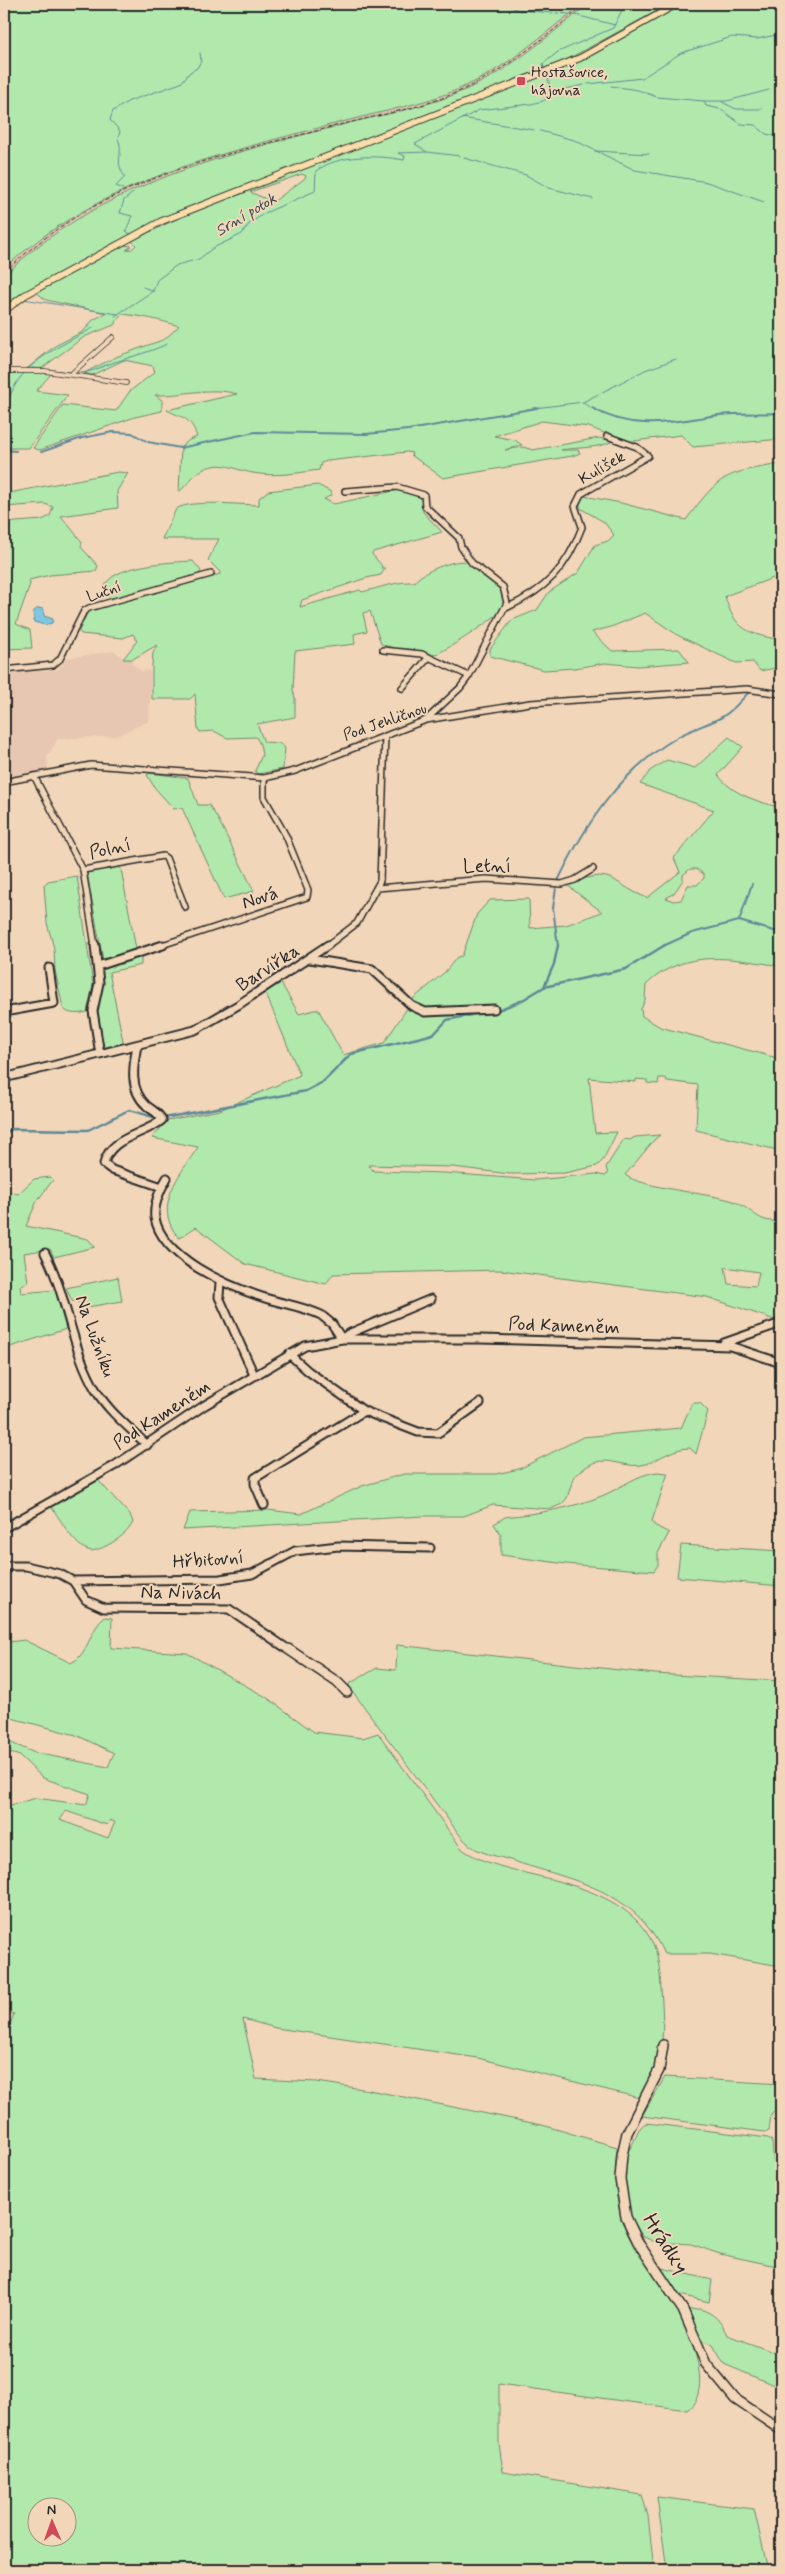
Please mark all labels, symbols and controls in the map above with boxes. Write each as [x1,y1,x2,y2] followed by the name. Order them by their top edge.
[531,62,608,101] place label: Hostašovice, hájovna
[515,75,527,87] marker: Hostašovice, hájovna
[211,188,281,242] water label: Srní potok
[575,446,629,490] street label: Kulíšek
[84,576,124,608] street label: Luční
[340,698,430,746] street label: Pod Jehličnou
[87,832,133,866] street label: Polní
[463,854,511,879] street label: Letní
[239,880,281,916] street label: Nová
[232,938,304,998] street label: Barvířka
[69,1292,121,1380] street label: Na Lužníku
[508,1312,620,1340] street label: Pod Kameněm
[108,1374,216,1456] street label: Pod Kameněm
[172,1545,244,1575] street label: Hřbitovní
[140,1580,222,1606] street label: Na Nivách
[635,2208,695,2280] street label: Hrádky
[28,2496,78,2546] north arrow
[47,2501,57,2519] text: N

